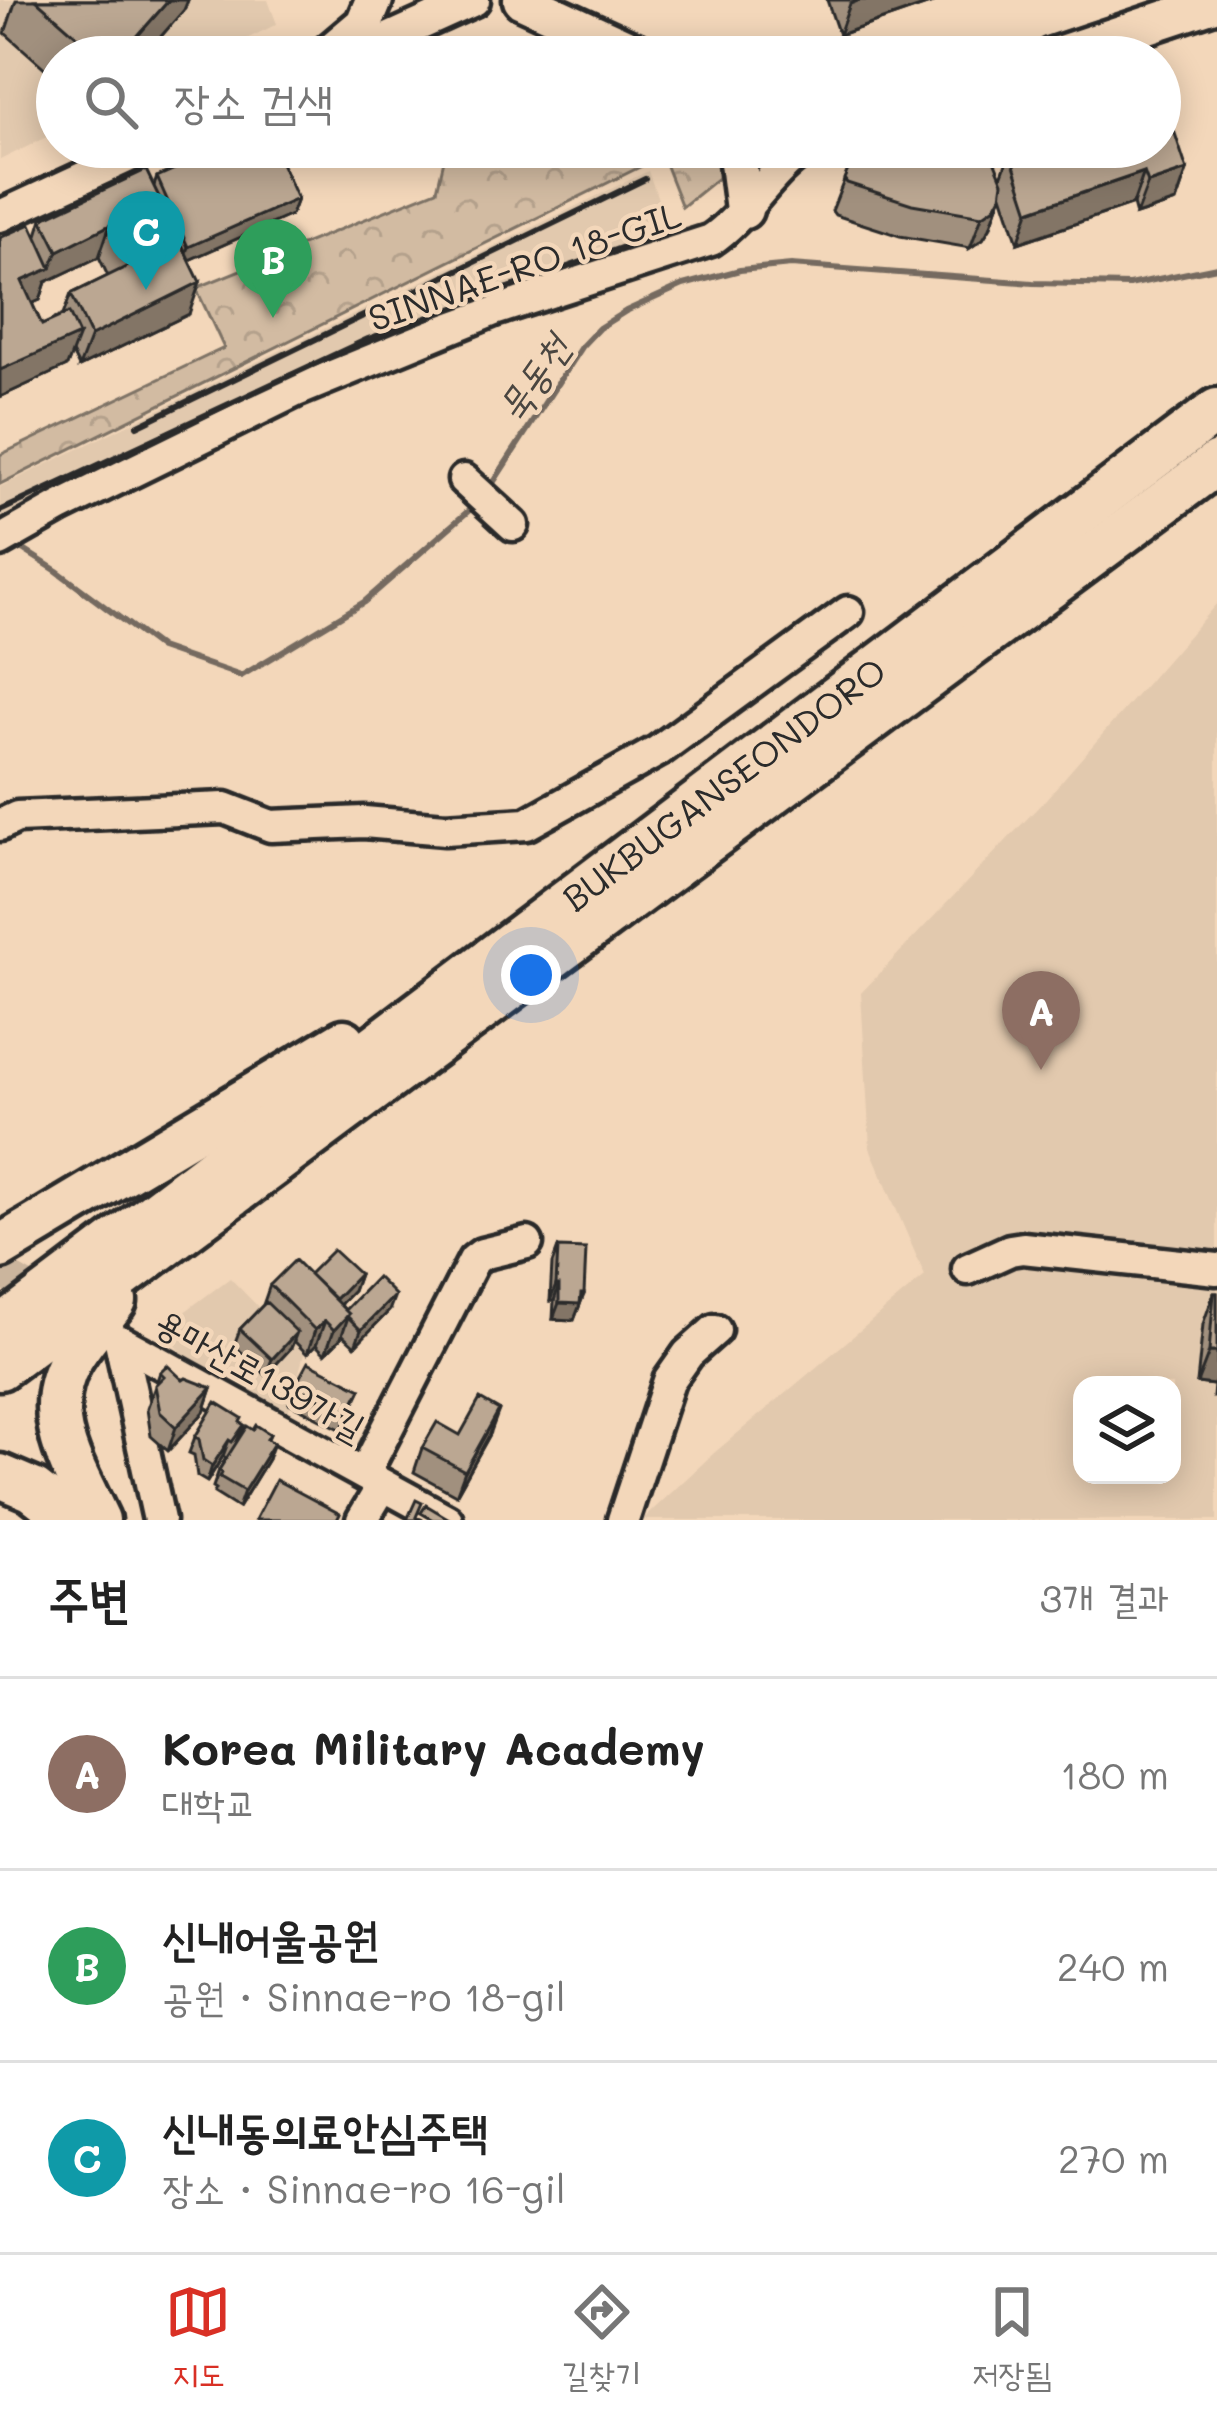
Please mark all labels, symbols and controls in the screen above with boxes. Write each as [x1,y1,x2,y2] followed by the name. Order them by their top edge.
[36,36,1181,168] search box
[78,69,144,135] icon: search
[174,71,333,129] text: 장소 검색
[362,189,687,341] street label: SINNAE-RO 18-GIL
[107,191,185,290] pin: C
[234,219,312,318] pin: B
[484,321,582,430] water label: 묵동천
[552,646,894,920] street label: BUKBUGANSEONDORO
[501,945,561,1005] your location
[1002,971,1080,1070] pin: A
[148,1296,374,1450] street label: 용마산로139가길
[1073,1376,1181,1484] map controls
[1073,1376,1181,1484] button: layers
[48,1563,130,1630] text: 주변
[1040,1571,1169,1622] text: 3개 결과
[162,1718,705,1776] text: Korea Military Academy
[73,1748,101,1799] text: A
[1060,1748,1169,1799] text: 180 m
[162,1776,256,1827] text: 대학교
[162,1908,379,1966] text: 신내어울공원
[74,1940,100,1991] text: B
[1057,1940,1169,1991] text: 240 m
[162,1970,566,2021] text: 공원 · Sinnae-ro 18-gil
[162,2100,488,2158] text: 신내동의료안심주택
[73,2132,101,2183] text: C
[1058,2132,1169,2183] text: 270 m
[162,2162,566,2213] text: 장소 · Sinnae-ro 16-gil
[165,2279,231,2397] tab: 지도
[562,2279,641,2397] tab: 길찾기
[972,2279,1052,2397] tab: 저장됨

